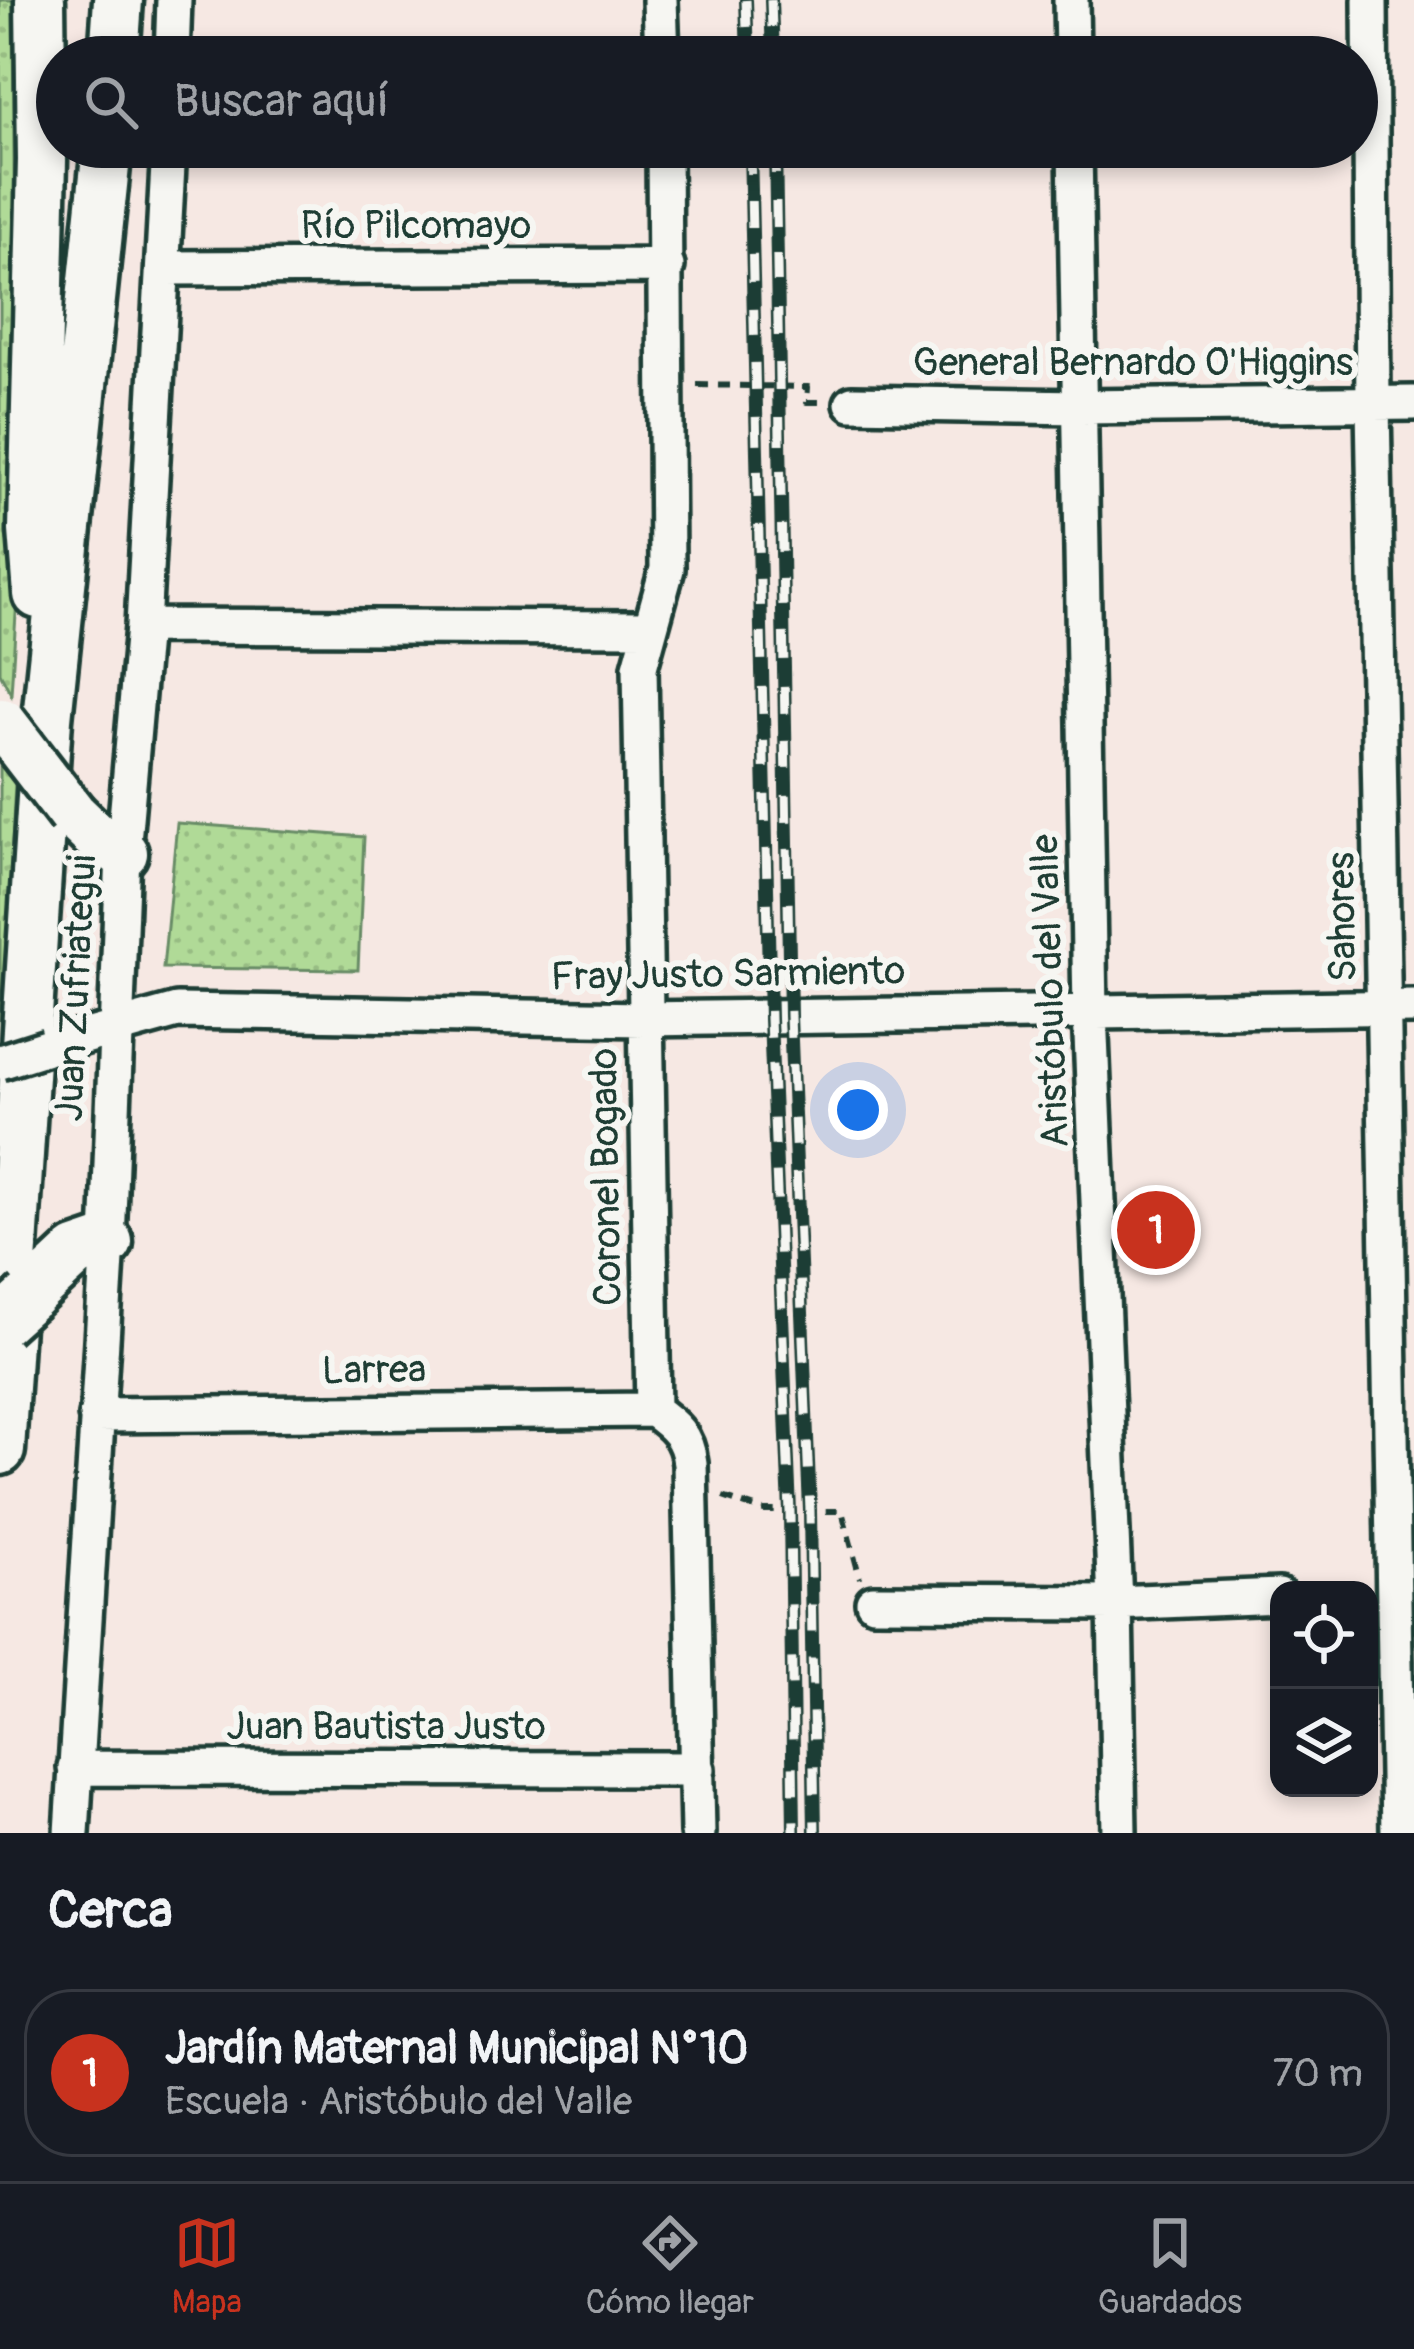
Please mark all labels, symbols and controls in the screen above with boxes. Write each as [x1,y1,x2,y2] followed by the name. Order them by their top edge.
[36,36,1378,168] search box
[78,69,144,135] icon: search
[174,74,389,130] text: Buscar aquí
[301,201,531,250] street label: Río Pilcomayo
[913,338,1353,387] street label: General Bernardo O'Higgins
[1020,833,1080,1149] street label: Aristóbulo del Valle
[1316,852,1368,982] street label: Sahores
[45,853,107,1123] street label: Juan Zufriategui
[550,946,906,1002] street label: Fray Justo Sarmiento
[579,1048,633,1306] street label: Coronel Bogado
[828,1080,888,1140] your location
[1117,1185,1195,1275] pin: 1
[321,1345,427,1395] street label: Larrea
[1270,1581,1378,1797] map controls
[1270,1581,1378,1689] button: locate
[1270,1689,1378,1797] button: layers
[226,1702,546,1751] street label: Juan Bautista Justo
[48,1879,172,1943] text: Cerca
[165,2021,748,2077] text: Jardín Maternal Municipal N°10
[82,2049,98,2098] text: 1
[1273,2049,1363,2098] text: 70 m
[165,2077,632,2126] text: Escuela · Aristóbulo del Valle
[172,2210,242,2323] tab: Mapa
[586,2210,754,2323] tab: Cómo llegar
[1098,2210,1242,2323] tab: Guardados

